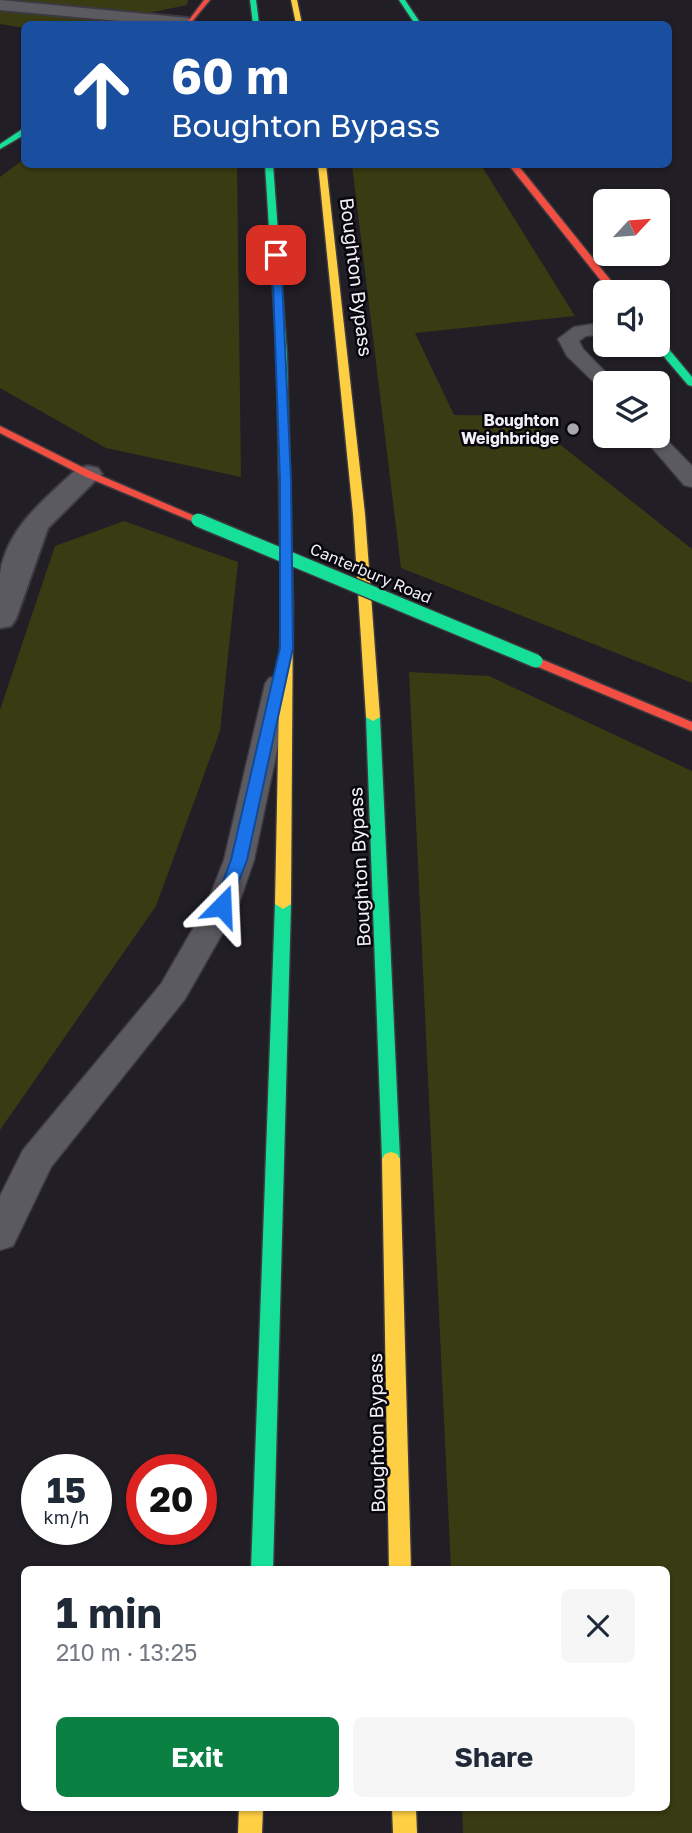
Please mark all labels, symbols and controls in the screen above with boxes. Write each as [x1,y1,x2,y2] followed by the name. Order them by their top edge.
[171,46,289,105] text: 60 m
[56,49,147,140] icon: ahead
[171,106,440,144] text: Boughton Bypass
[593,189,670,266] north arrow
[593,189,670,448] map controls
[336,196,378,358] street label: Boughton Bypass
[246,225,306,285] pin
[257,236,295,274] icon: arrive
[593,280,670,357] button: sound
[593,371,670,448] button: layers
[461,410,559,448] place label: Boughton Weighbridge
[565,421,581,437] marker: Boughton Weighbridge
[307,538,435,608] street label: Canterbury Road
[343,787,375,947] street label: Boughton Bypass
[185,869,259,943] position arrow
[363,1353,389,1513] street label: Boughton Bypass
[126,1454,217,1545] speed limit sign: 20
[47,1469,86,1511] text: 15
[44,1506,89,1528] text: km/h
[56,1587,162,1637] text: 1 min
[561,1589,635,1663] button: close
[56,1638,197,1666] text: 210 m · 13:25
[56,1717,339,1797] button: Exit
[353,1717,635,1797] button: Share

